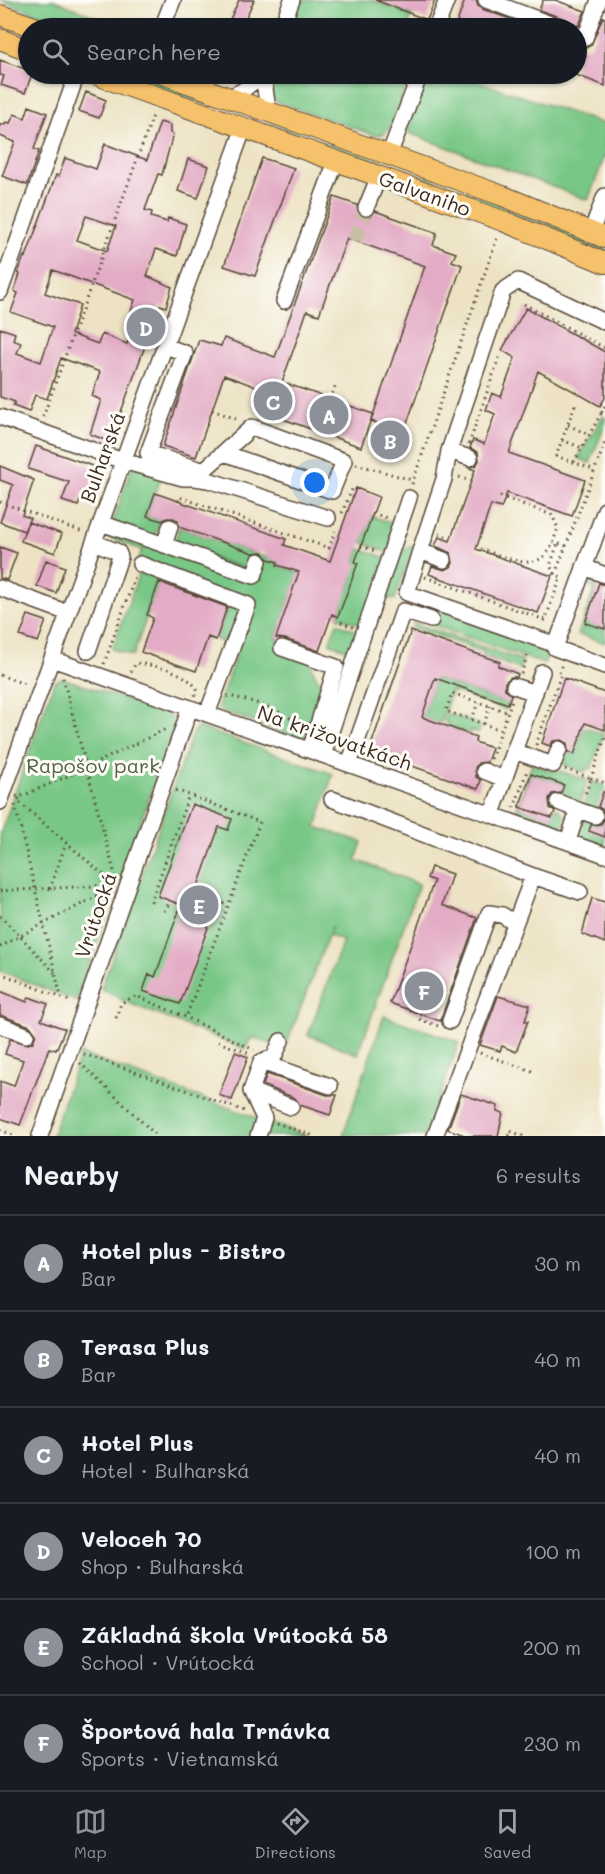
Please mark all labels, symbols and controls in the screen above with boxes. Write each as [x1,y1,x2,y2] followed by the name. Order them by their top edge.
[18,18,587,84] search box
[39,35,72,68] icon: search
[87,37,221,66] text: Search here
[376,164,475,222] street label: Galvaniho
[126,304,166,350] pin: D
[254,378,292,424] pin: C
[310,392,348,438] pin: A
[74,408,130,506] street label: Bulharská
[370,418,410,462] pin: B
[300,468,329,497] your location
[254,698,416,776] street label: Na križovatkách
[26,752,160,778] park label: Rapošov park
[68,869,122,961] street label: Vrútocká
[180,882,218,928] pin: E
[404,968,444,1014] pin: F
[24,1158,119,1192] text: Nearby
[496,1162,581,1188] text: 6 results
[81,1236,285,1265] text: Hotel plus - Bistro
[37,1250,50,1276] text: A
[535,1250,581,1276] text: 30 m
[81,1265,116,1291] text: Bar
[81,1332,209,1361] text: Terasa Plus
[37,1346,50,1372] text: B
[535,1346,581,1372] text: 40 m
[81,1361,116,1387] text: Bar
[81,1428,193,1457] text: Hotel Plus
[36,1442,51,1468] text: C
[535,1442,581,1468] text: 40 m
[81,1457,250,1483] text: Hotel · Bulharská
[81,1524,201,1553] text: Veloceh 70
[36,1538,51,1564] text: D
[525,1538,581,1564] text: 100 m
[81,1553,244,1579] text: Shop · Bulharská
[81,1620,388,1649] text: Základná škola Vrútocká 58
[37,1634,50,1660] text: E
[523,1634,581,1660] text: 200 m
[81,1649,255,1675] text: School · Vrútocká
[81,1716,331,1745] text: Športová hala Trnávka
[37,1730,50,1756] text: F
[523,1730,581,1756] text: 230 m
[81,1745,279,1771] text: Sports · Vietnamská
[74,1805,107,1862] tab: Map
[255,1805,336,1862] tab: Directions
[484,1805,531,1862] tab: Saved

